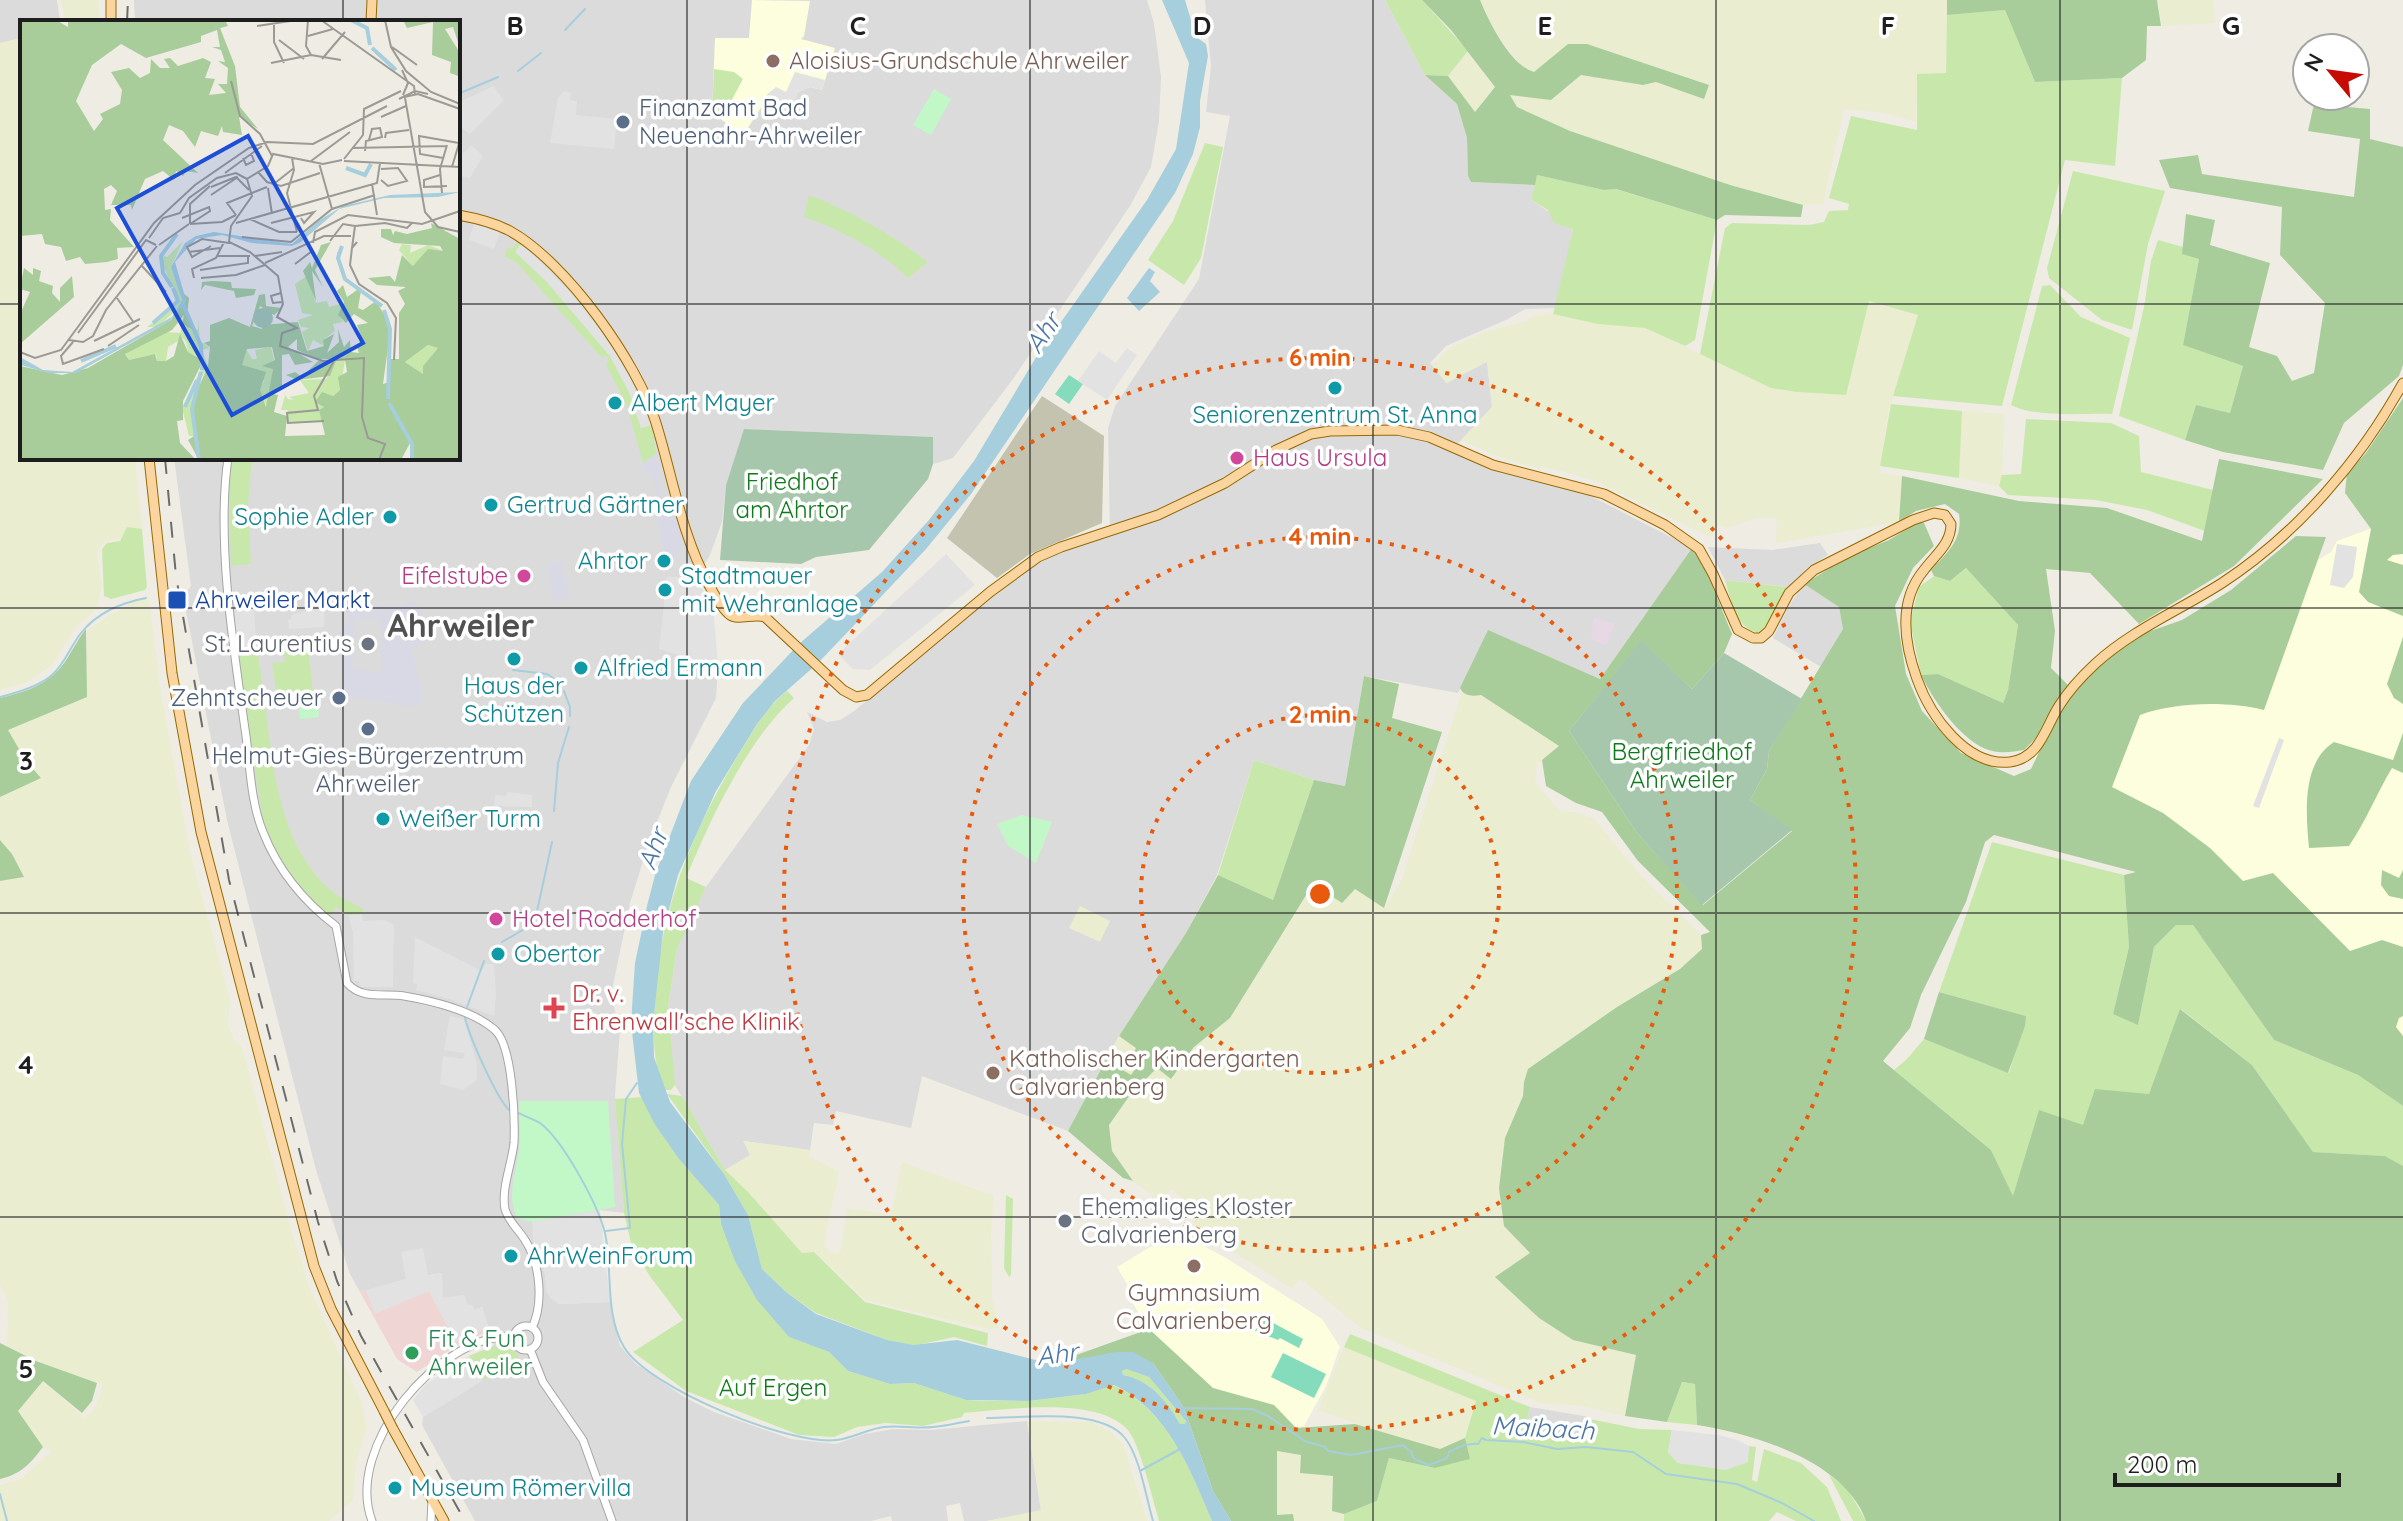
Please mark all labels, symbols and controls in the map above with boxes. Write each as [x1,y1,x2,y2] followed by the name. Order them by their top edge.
[506,9,524,42] text: B
[850,9,866,42] text: C
[1193,9,1211,42] text: D
[1538,9,1552,42] text: E
[1881,9,1895,42] text: F
[2222,9,2240,42] text: G
[20,20,460,460] inset map
[2291,32,2371,112] north arrow
[789,45,1129,75] place label: Aloisius-Grundschule Ahrweiler
[2297,48,2330,76] text: N
[764,52,782,70] marker: Aloisius-Grundschule Ahrweiler
[639,92,862,150] place label: Finanzamt Bad Neuenahr-Ahrweiler
[614,113,632,131] marker: Finanzamt Bad Neuenahr-Ahrweiler
[1017,304,1070,359] water label: Ahr
[1289,342,1351,372] text: 6 min
[1326,379,1344,397] marker: Seniorenzentrum St. Anna
[631,387,775,417] place label: Albert Mayer
[606,394,624,412] marker: Albert Mayer
[1192,399,1478,429] place label: Seniorenzentrum St. Anna
[1253,442,1387,472] place label: Haus Ursula
[1228,449,1246,467] marker: Haus Ursula
[735,466,849,524] park label: Friedhof am Ahrtor
[507,489,684,519] place label: Gertrud Gärtner
[482,496,500,514] marker: Gertrud Gärtner
[234,501,374,531] place label: Sophie Adler
[381,508,399,526] marker: Sophie Adler
[1289,521,1351,551] text: 4 min
[578,545,648,575] place label: Ahrtor
[655,552,673,570] marker: Ahrtor
[401,560,508,590] place label: Eifelstube
[681,560,858,618] place label: Stadtmauer mit Wehranlage
[515,567,533,585] marker: Eifelstube
[656,581,674,599] marker: Stadtmauer mit Wehranlage
[195,584,371,614] place label: Ahrweiler Markt
[166,589,188,611] marker: Ahrweiler Markt
[388,605,534,645] district label: Ahrweiler
[204,628,352,658] place label: St. Laurentius
[359,635,377,653] marker: St. Laurentius
[505,650,523,668] marker: Haus der Schützen
[597,652,763,682] place label: Alfried Ermann
[572,659,590,677] marker: Alfried Ermann
[464,670,564,728] place label: Haus der Schützen
[171,682,323,712] place label: Zehntscheuer
[330,689,348,707] marker: Zehntscheuer
[1289,699,1351,729] text: 2 min
[359,720,377,738] marker: Helmut-Gies-Bürgerzentrum Ahrweiler
[1612,736,1753,794] park label: Bergfriedhof Ahrweiler
[212,740,524,798] place label: Helmut-Gies-Bürgerzentrum Ahrweiler
[19,744,33,777] text: 3
[399,803,541,833] place label: Weißer Turm
[374,810,392,828] marker: Weißer Turm
[630,821,676,874] water label: Ahr
[1306,880,1334,908] centre of rings
[512,903,697,933] place label: Hotel Rodderhof
[487,910,505,928] marker: Hotel Rodderhof
[514,938,601,968] place label: Obertor
[489,945,507,963] marker: Obertor
[572,978,800,1036] place label: Dr. v. Ehrenwall'sche Klinik
[543,997,565,1019] marker: Dr. v. Ehrenwall'sche Klinik
[1009,1043,1300,1101] place label: Katholischer Kindergarten Calvarienberg
[18,1048,34,1081] text: 4
[984,1064,1002,1082] marker: Katholischer Kindergarten Calvarienberg
[1081,1191,1293,1249] place label: Ehemaliges Kloster Calvarienberg
[1056,1212,1074,1230] marker: Ehemaliges Kloster Calvarienberg
[527,1240,693,1270] place label: AhrWeinForum
[502,1247,520,1265] marker: AhrWeinForum
[1185,1257,1203,1275] marker: Gymnasium Calvarienberg
[1116,1277,1272,1335] place label: Gymnasium Calvarienberg
[428,1323,532,1381] place label: Fit & Fun Ahrweiler
[1034,1334,1083,1372] water label: Ahr
[403,1344,421,1362] marker: Fit & Fun Ahrweiler
[19,1352,33,1385] text: 5
[719,1372,827,1402] park label: Auf Ergen
[1491,1408,1596,1447] water label: Maibach
[2115,1437,2339,1487] scale bar
[2127,1449,2197,1479] text: 200 m
[411,1472,631,1502] place label: Museum Römervilla
[386,1479,404,1497] marker: Museum Römervilla

